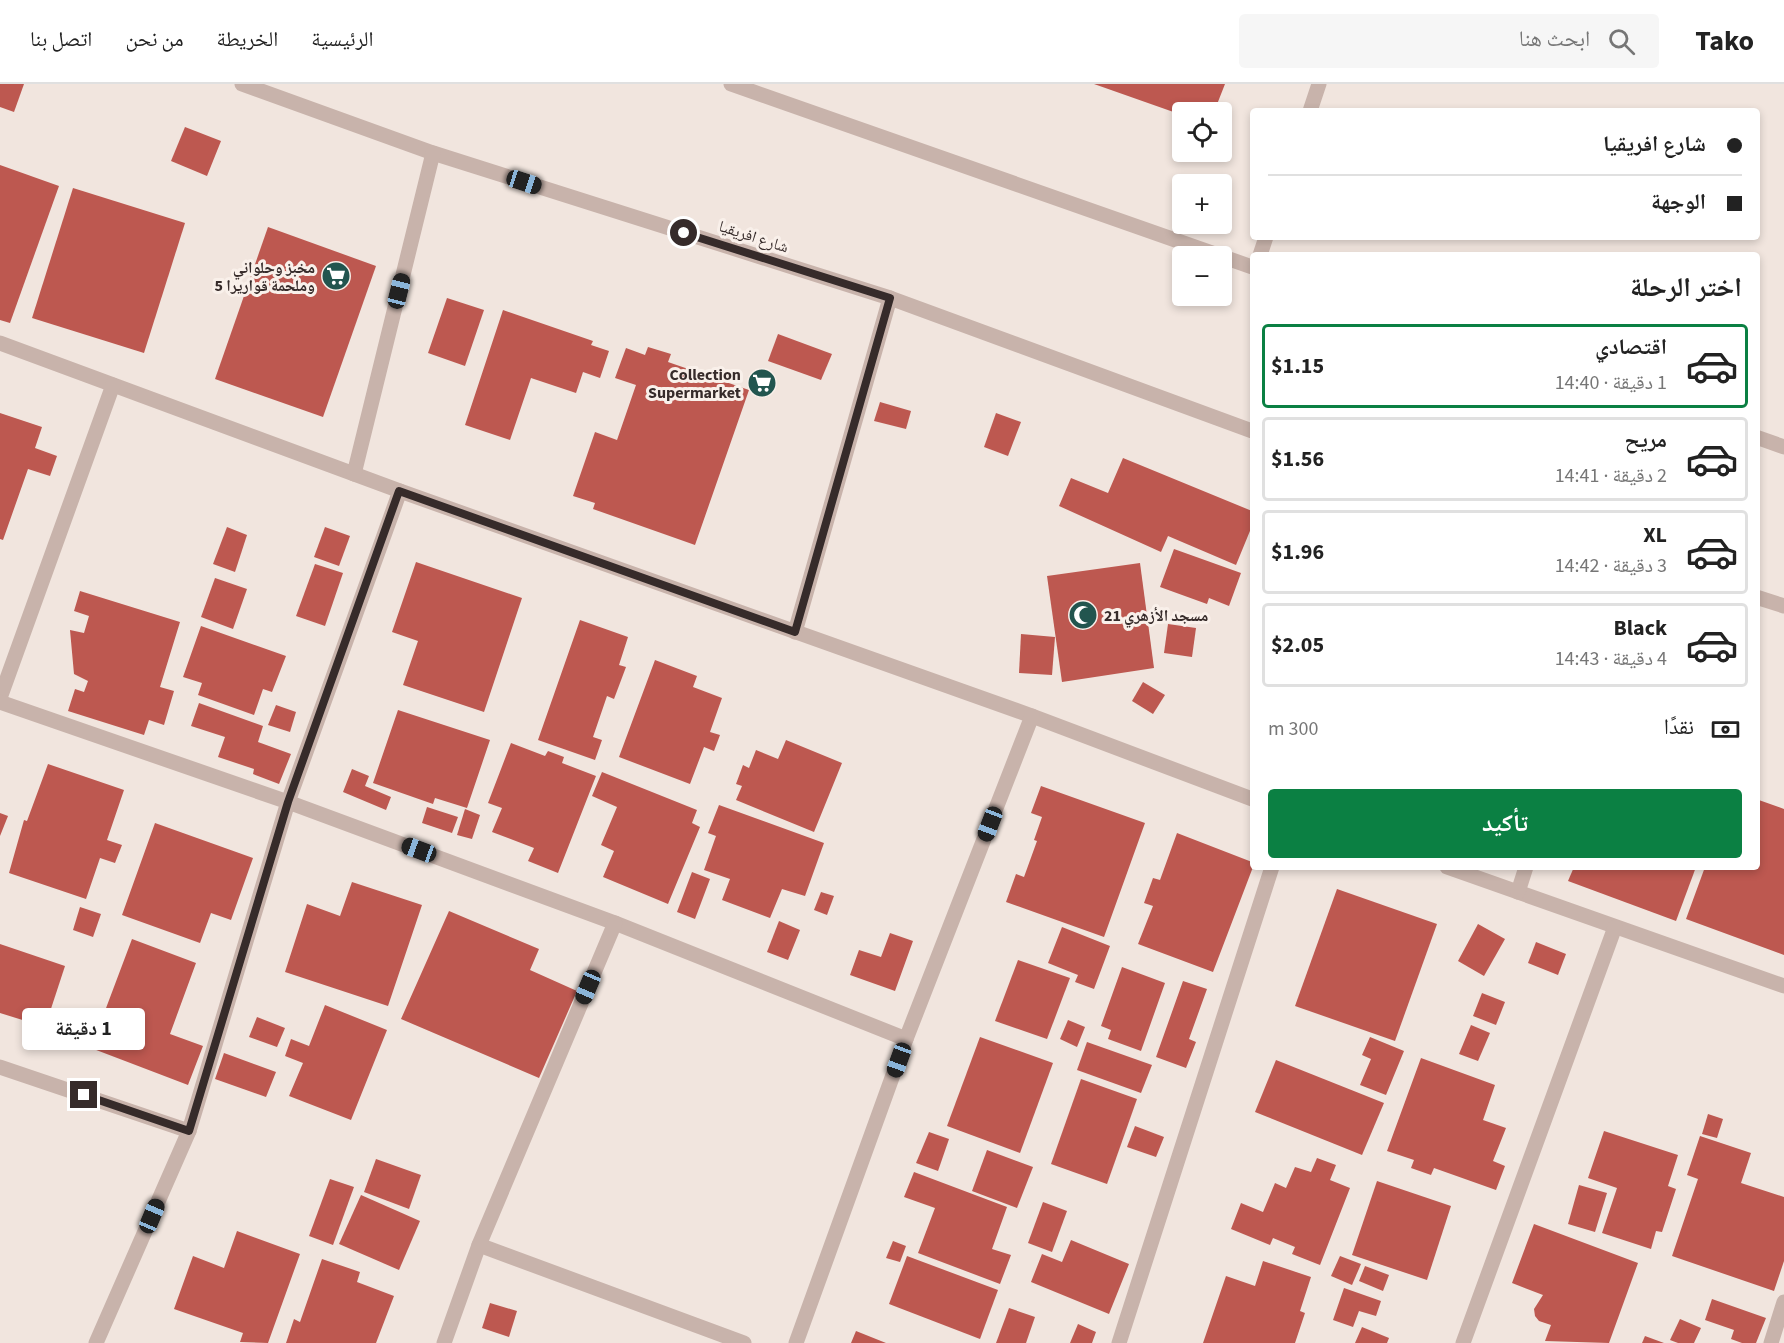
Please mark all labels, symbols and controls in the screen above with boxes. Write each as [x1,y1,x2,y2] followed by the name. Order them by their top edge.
[1239,14,1659,68] search box
[1695,21,1754,61] text: Tako
[1519,23,1590,55] text: ابحث هنا
[30,24,92,54] text: اتصل بنا
[125,24,183,54] text: من نحن
[216,24,278,54] text: الخريطة
[311,24,374,54] text: الرئيسية
[1605,25,1638,58] icon: search
[1172,102,1232,306] map controls
[1172,102,1232,162] button: locate
[1603,128,1706,160] text: شارع افريقيا
[504,168,544,196] car
[1172,174,1232,234] button: +
[1651,186,1706,218] text: الوجهة
[716,215,791,259] street label: شارع افريقيا
[670,219,697,246] route start
[1172,246,1232,306] button: −
[215,257,315,297] place label: مخبز وحلواني وملحمة قواريرا 5
[320,260,352,292] supermarket icon: مخبز وحلواني وملحمة قواريرا 5
[1630,268,1742,307] text: اختر الرحلة
[386,271,412,311] car
[1595,331,1667,363] text: اقتصادي
[1685,339,1739,393] icon: car
[1271,350,1324,382] text: $1.15
[648,364,741,404] place label: Collection Supermarket
[746,367,778,399] supermarket icon: Collection Supermarket
[1555,369,1667,397] text: 1 دقيقة · 14:40
[1624,424,1667,456] text: مريح
[1685,432,1739,486] icon: car
[1271,443,1324,475] text: $1.56
[1555,462,1667,490] text: 2 دقيقة · 14:41
[1643,519,1667,551] text: XL
[1685,525,1739,579] icon: car
[1271,536,1324,568] text: $1.96
[1555,552,1667,580] text: 3 دقيقة · 14:42
[1067,599,1099,631] mosque icon: مسجد الأزهري 21
[1104,605,1208,628] place label: مسجد الأزهري 21
[1613,612,1667,644] text: Black
[1685,618,1739,672] icon: car
[1271,629,1324,661] text: $2.05
[1555,645,1667,673] text: 4 دقيقة · 14:43
[1664,711,1694,743] text: نقدًا
[1709,713,1742,746] icon: cash
[1268,715,1318,743] text: 300 m
[1268,789,1742,858] button: تأكيد
[975,804,1005,844] car
[399,835,439,865] car
[573,967,603,1007] car
[22,1008,146,1050] callout: 1 دقيقة
[55,1015,112,1043] text: 1 دقيقة
[884,1040,914,1080] car
[70,1081,97,1108] route end
[137,1196,167,1236] car

